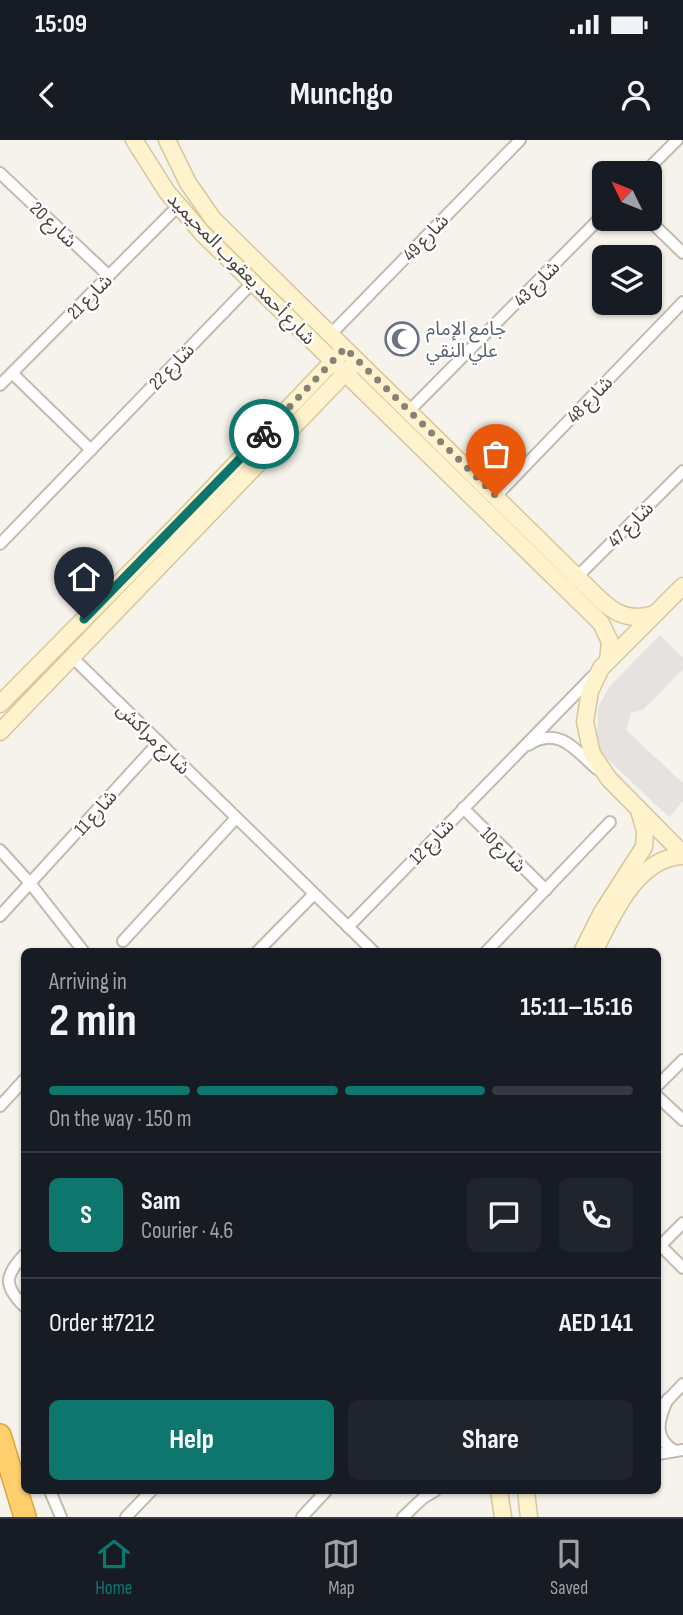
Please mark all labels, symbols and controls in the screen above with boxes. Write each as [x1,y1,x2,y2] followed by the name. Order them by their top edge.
[35,9,87,40] text: 15:09
[290,75,393,114] text: Munchgo
[28,76,66,114] icon: back
[617,76,655,114] icon: person
[592,161,662,231] north arrow
[592,161,662,315] map controls
[161,188,320,351] street label: شارع أحمد يعقوب المحيميد
[24,197,81,254] street label: شارع 20
[398,210,455,267] street label: شارع 49
[592,245,662,315] button: layers
[509,256,566,313] street label: شارع 43
[63,270,118,325] street label: شارع 21
[426,318,506,365] place label: جامع الإمام علي النقي
[383,320,421,358] mosque icon: جامع الإمام علي النقي
[144,339,200,396] street label: شارع 22
[562,372,619,429] street label: شارع 48
[229,399,299,469] courier
[245,415,283,453] icon: bike
[466,424,526,496] pin
[477,435,515,473] icon: bag
[603,497,660,554] street label: شارع 47
[54,547,114,619] pin
[65,558,103,596] icon: home
[111,698,195,781] street label: شارع مراكش
[70,785,123,841] street label: شارع 11
[405,814,460,870] street label: شارع 12
[475,822,531,878] street label: شارع 10
[49,968,127,996] text: Arriving in
[520,992,633,1023] text: 15:11–15:16
[49,994,137,1049] text: 2 min
[49,1105,192,1133] text: On the way · 150 m
[467,1178,541,1252] button: chat
[559,1178,633,1252] button: phone
[141,1186,181,1217] text: Sam
[80,1200,92,1231] text: S
[141,1217,233,1245] text: Courier · 4.6
[49,1308,155,1339] text: Order #7212
[559,1308,633,1339] text: AED 141
[49,1400,334,1480] button: Help
[348,1400,633,1480] button: Share
[95,1535,133,1600] tab: Home
[322,1535,360,1600] tab: Map
[550,1535,588,1600] tab: Saved

